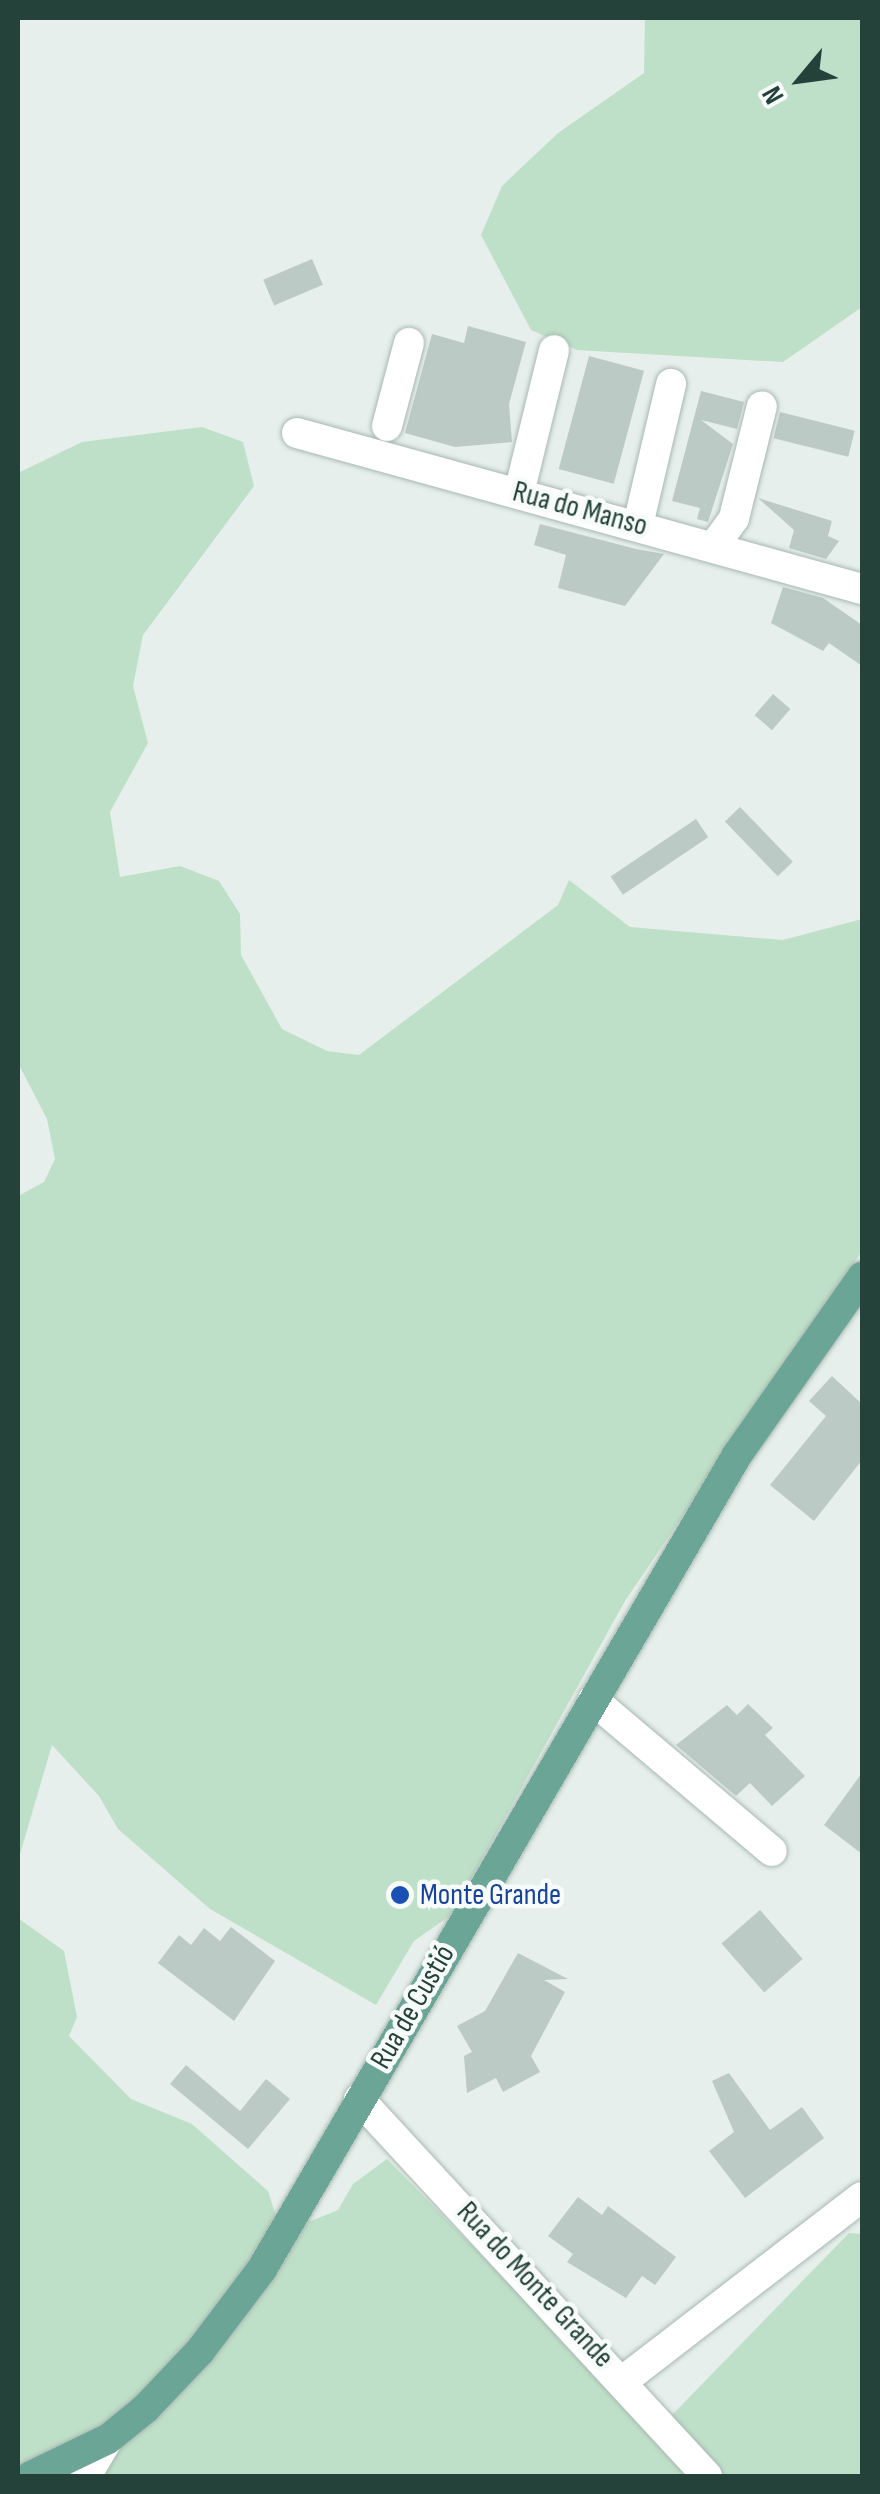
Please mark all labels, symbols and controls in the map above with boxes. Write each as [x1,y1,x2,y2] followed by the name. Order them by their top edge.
[750,30,850,130] north arrow
[755,80,791,109] text: N
[509,474,651,544] street label: Rua do Manso
[420,1877,561,1913] place label: Monte Grande
[389,1884,411,1906] marker: Monte Grande
[363,1939,463,2075] street label: Rua de Custió
[449,2195,621,2375] street label: Rua do Monte Grande

